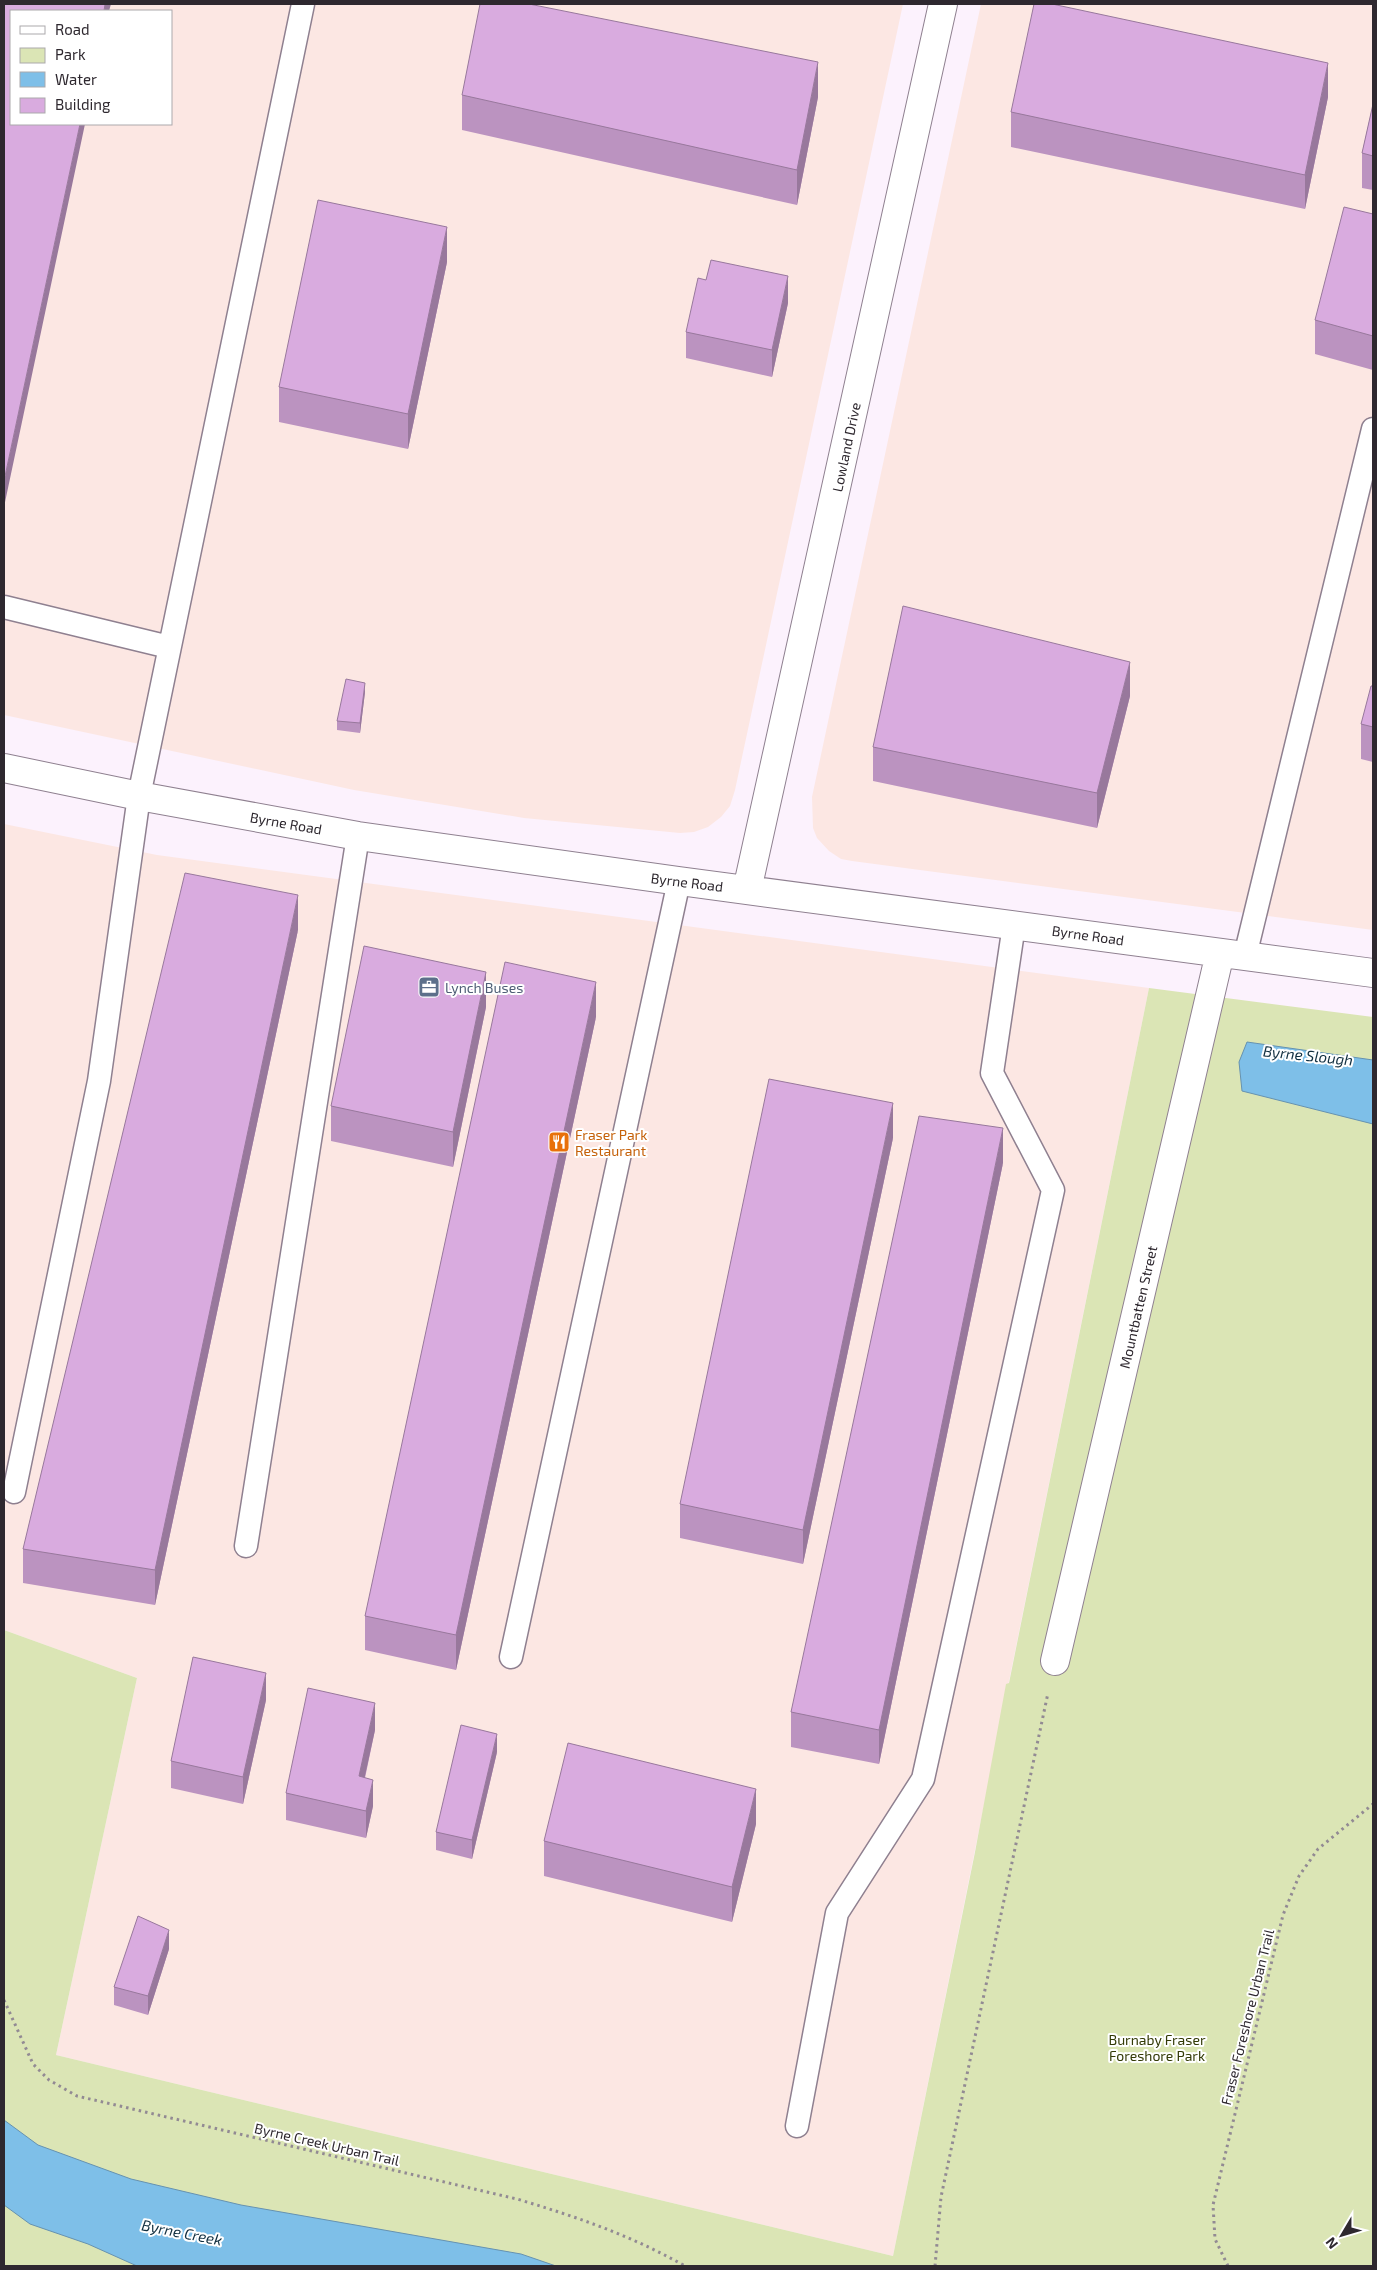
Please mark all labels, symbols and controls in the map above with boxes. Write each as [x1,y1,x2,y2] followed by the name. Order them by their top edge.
[10,10,172,125] legend
[55,20,90,38] text: Road
[55,45,86,63] text: Park
[55,70,97,88] text: Water
[55,95,111,113] text: Building
[828,401,864,493] street label: Lowland Drive
[249,808,323,838] street label: Byrne Road
[650,869,724,895] street label: Byrne Road
[1051,922,1125,948] street label: Byrne Road
[417,975,441,999] office icon: Lynch Buses
[445,979,523,996] place label: Lynch Buses
[1262,1041,1354,1070] water label: Byrne Slough
[575,1126,647,1159] place label: Fraser Park Restaurant
[547,1130,571,1154] restaurant icon: Fraser Park Restaurant
[1116,1244,1160,1370] street label: Mountbatten Street
[1217,1927,1277,2107] street label: Fraser Foreshore Urban Trail
[1108,2031,1206,2064] park label: Burnaby Fraser Foreshore Park
[253,2119,402,2169] street label: Byrne Creek Urban Trail
[1317,2210,1367,2260] north arrow
[140,2215,224,2250] water label: Byrne Creek
[1322,2234,1341,2253] text: N

